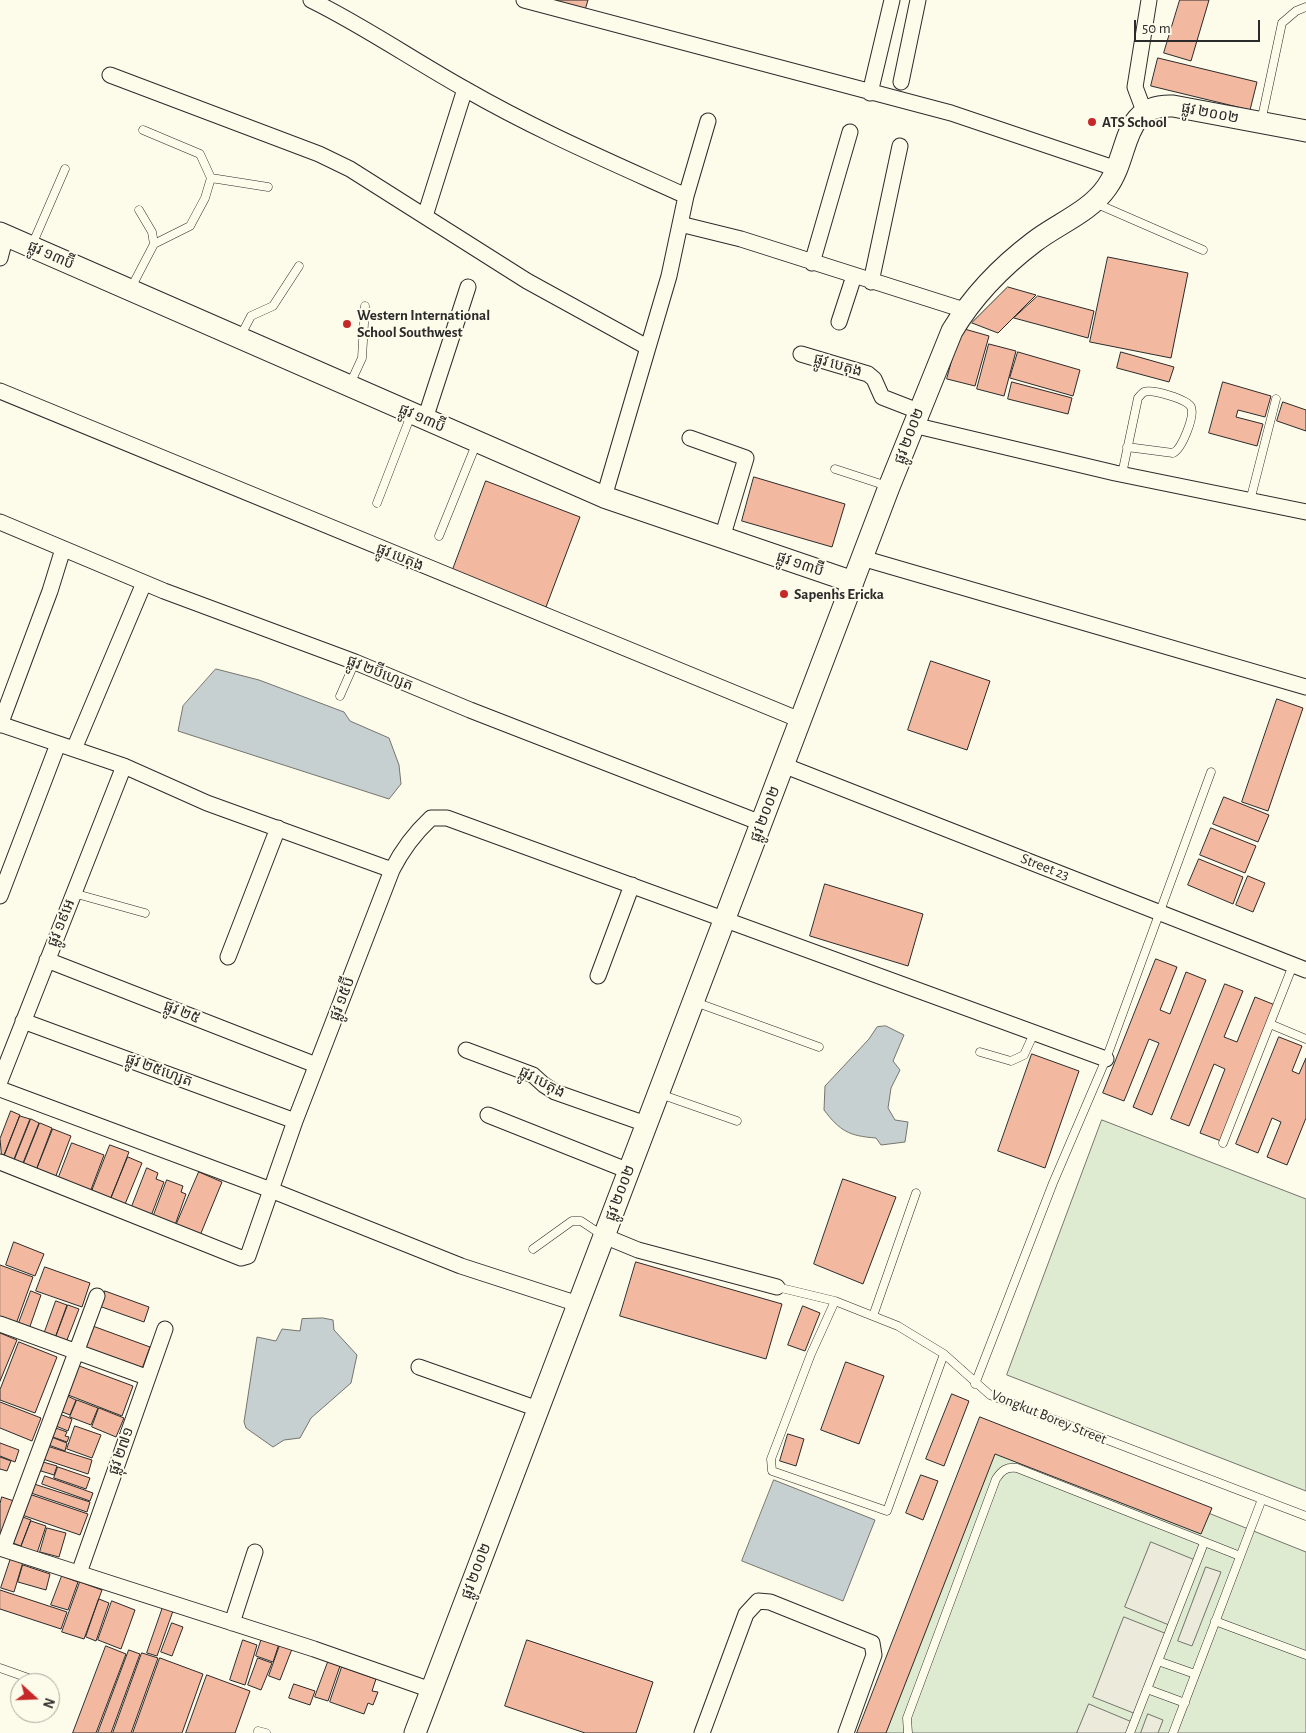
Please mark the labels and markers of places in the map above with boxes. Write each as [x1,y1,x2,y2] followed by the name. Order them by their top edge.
[1102,113,1167,131] place label: ATS School
[1086,116,1098,128] marker: ATS School
[357,306,490,341] place label: Western International School Southwest
[341,318,353,330] marker: Western International School Southwest
[794,585,884,603] place label: Sapenhs Ericka
[778,588,790,600] marker: Sapenhs Ericka

